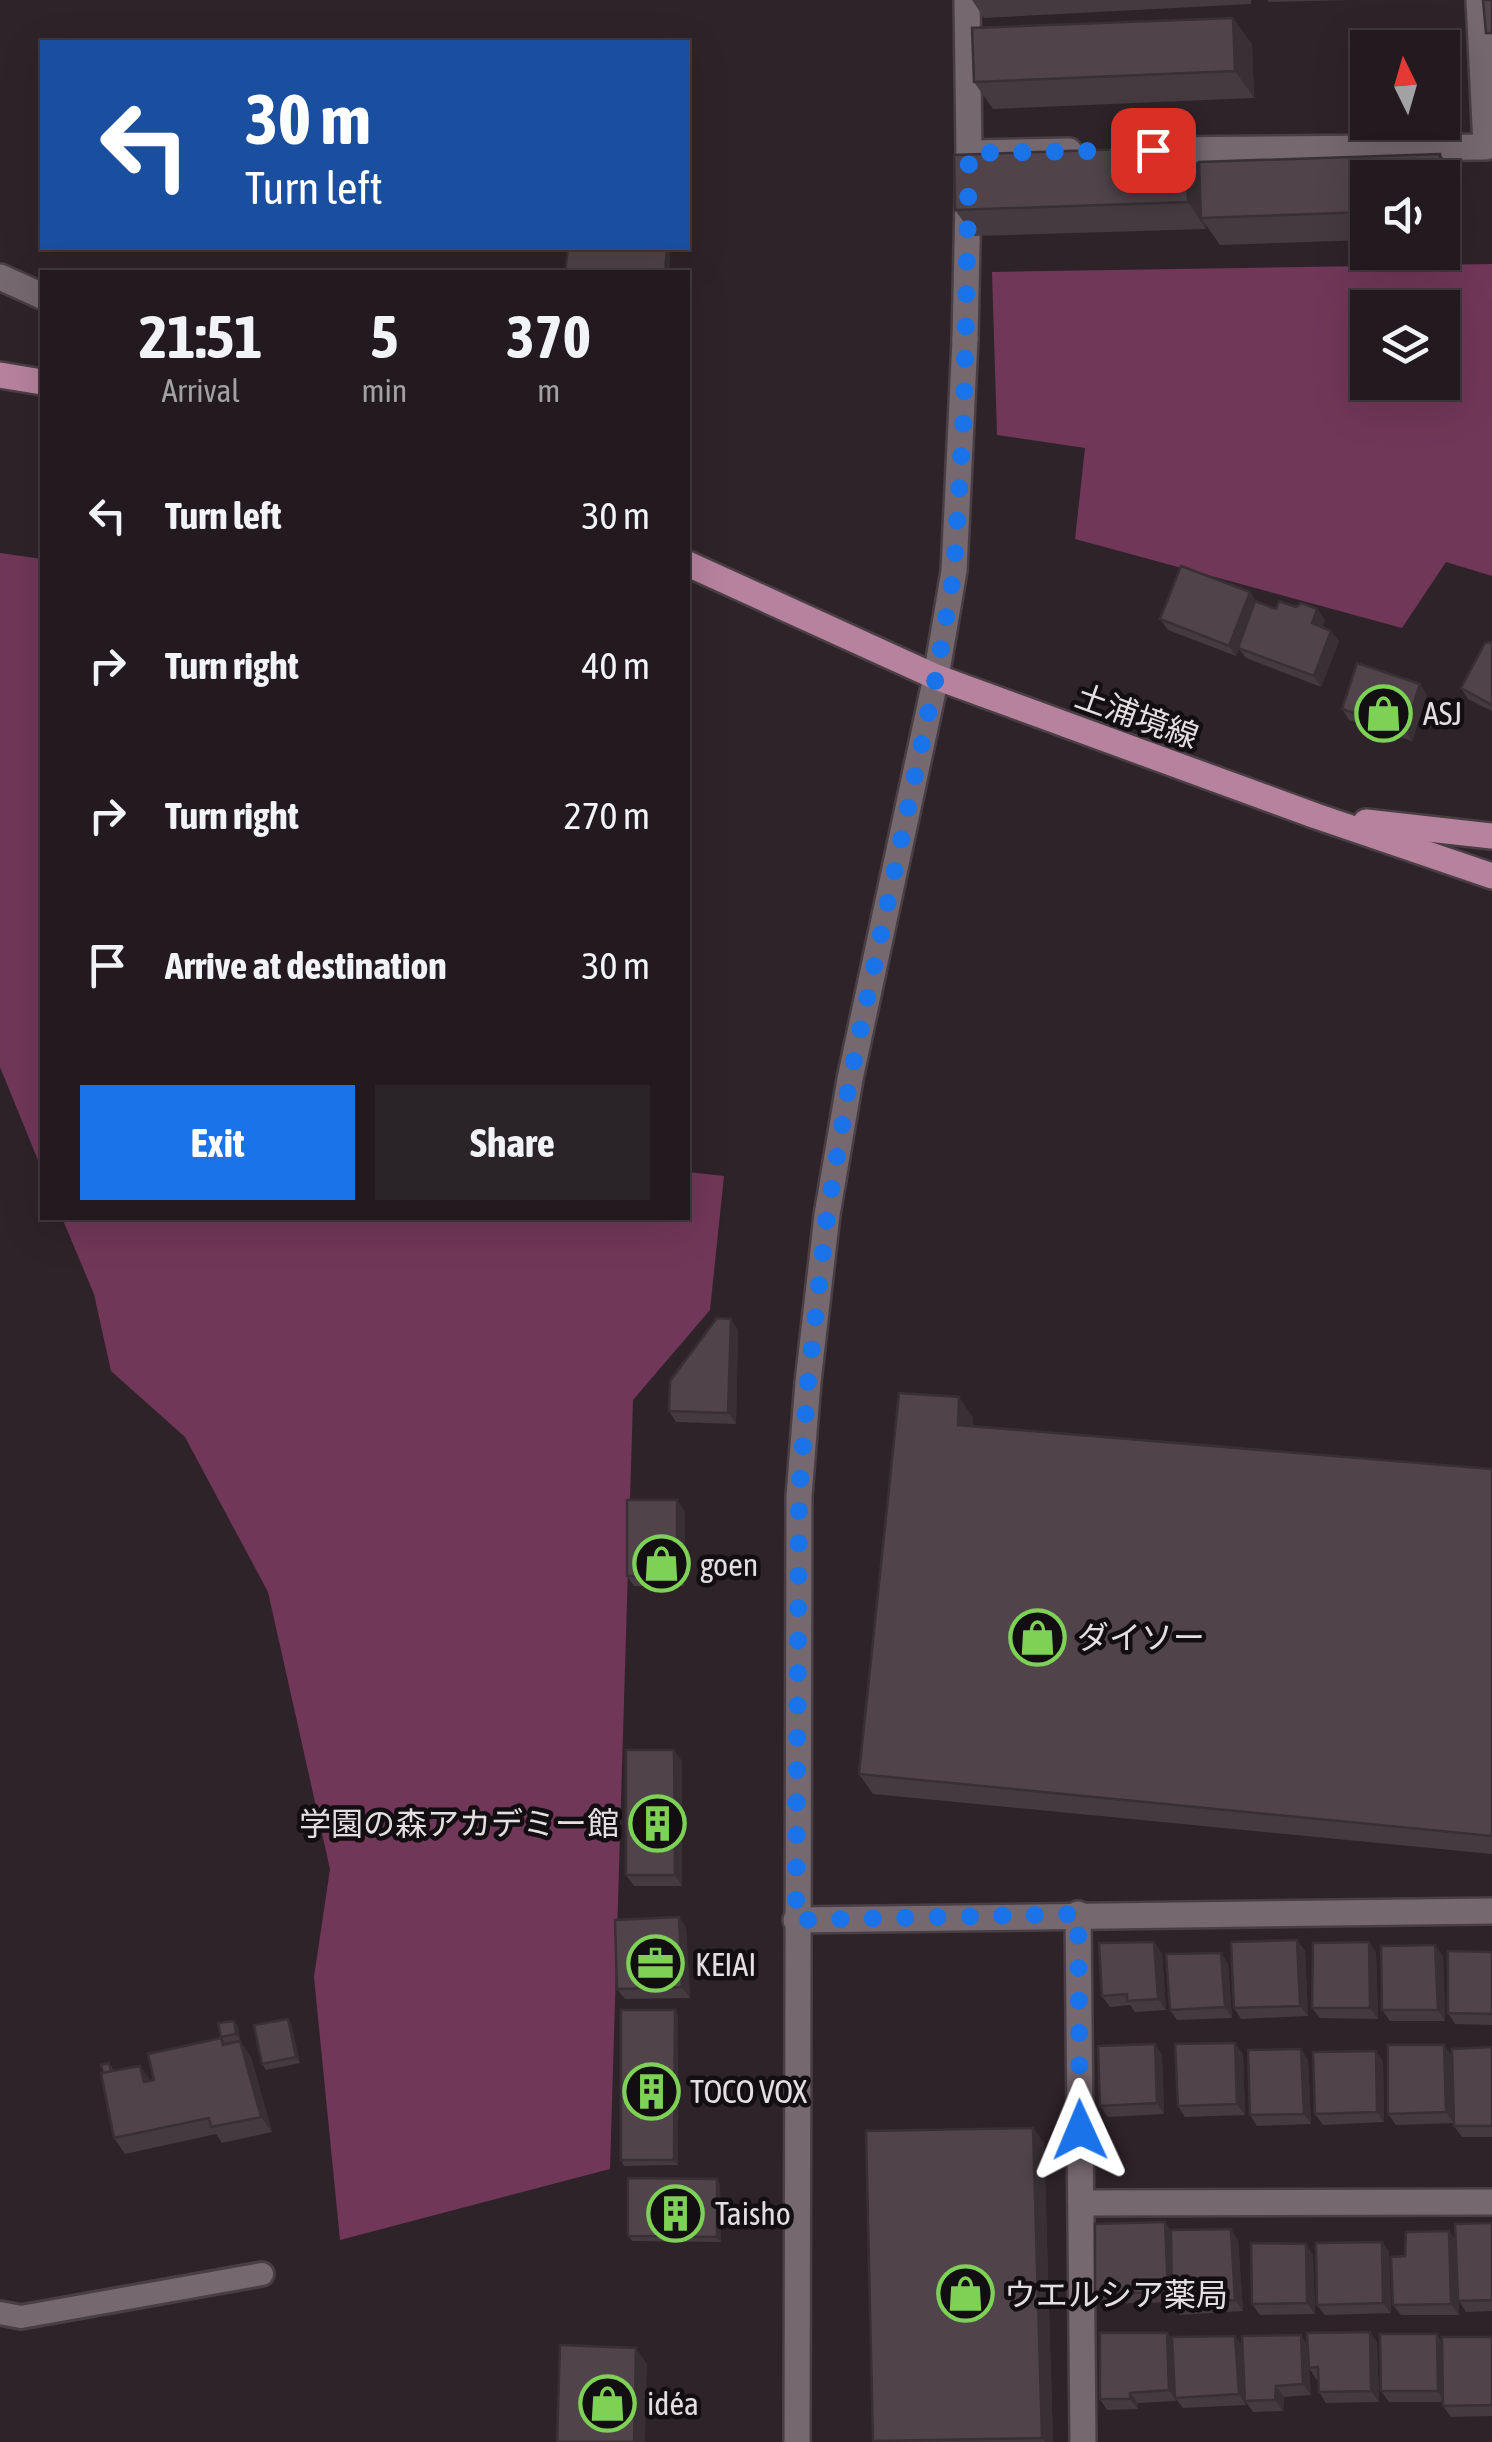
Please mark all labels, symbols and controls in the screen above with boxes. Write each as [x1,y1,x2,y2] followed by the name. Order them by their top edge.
[1350,30,1460,140] north arrow
[1350,30,1460,400] map controls
[245,79,371,159] text: 30 m
[80,80,210,210] icon: left
[1111,108,1196,193] pin
[1126,123,1181,178] icon: arrive
[1350,160,1460,270] button: sound
[245,162,383,214] text: Turn left
[1350,290,1460,400] button: layers
[139,302,262,371] text: 21:51
[370,302,399,371] text: 5
[506,302,591,371] text: 370
[162,372,240,409] text: Arrival
[361,372,407,409] text: min
[537,372,560,409] text: m
[80,488,135,543] icon: left
[165,494,281,537] text: Turn left
[582,494,650,537] text: 30 m
[80,638,135,693] icon: right
[165,644,299,687] text: Turn right
[582,644,650,687] text: 40 m
[1071,677,1203,755] street label: 土浦境線
[1354,683,1414,743] shop icon: ASJ
[1423,695,1462,732] place label: ASJ
[80,788,135,843] icon: right
[165,794,299,837] text: Turn right
[564,794,650,837] text: 270 m
[80,938,135,993] icon: arrive
[165,944,447,987] text: Arrive at destination
[582,944,650,987] text: 30 m
[80,1085,355,1200] button: Exit
[375,1085,650,1200] button: Share
[631,1534,691,1594] shop icon: goen
[700,1546,758,1583] place label: goen
[1008,1607,1068,1667] shop icon: ダイソー
[1077,1619,1205,1656] place label: ダイソー
[628,1793,688,1853] building icon: 学園の森アカデミー館
[299,1805,619,1842] place label: 学園の森アカデミー館
[626,1934,686,1994] office icon: KEIAI
[695,1946,756,1983] place label: KEIAI
[621,2061,681,2121] building icon: TOCO VOX
[690,2073,807,2110] place label: TOCO VOX
[1028,2078,1132,2182] position arrow
[646,2183,706,2243] building icon: Taisho
[715,2195,791,2232] place label: Taisho
[935,2264,995,2324] shop icon: ウエルシア薬局
[1004,2276,1228,2313] place label: ウエルシア薬局
[578,2373,638,2433] shop icon: idéa
[647,2385,699,2422] place label: idéa

